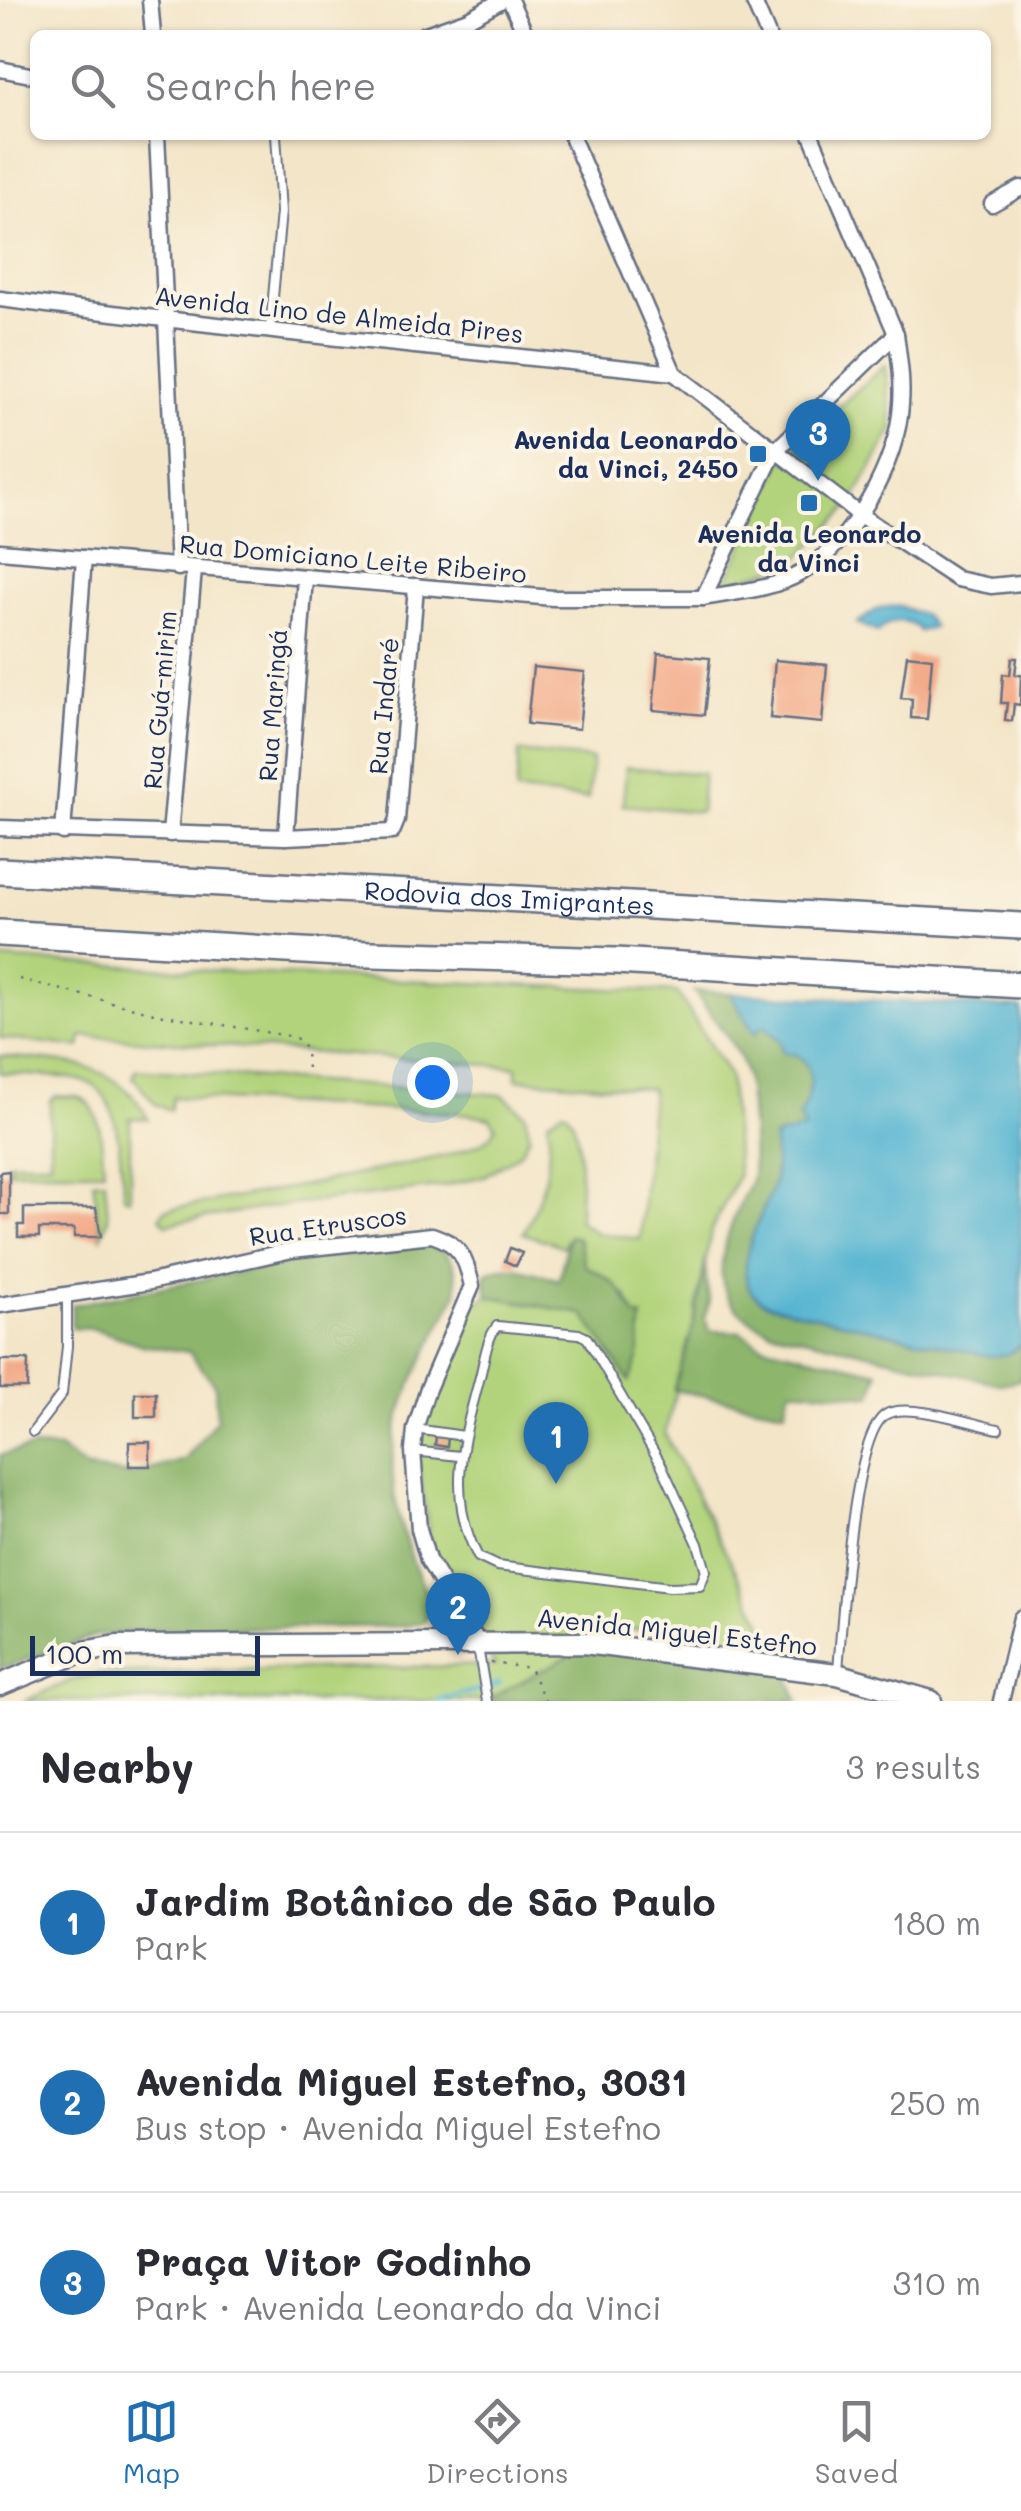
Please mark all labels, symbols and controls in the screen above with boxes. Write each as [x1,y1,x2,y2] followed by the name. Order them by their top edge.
[30,30,991,140] search box
[65,58,120,113] icon: search
[145,60,376,110] text: Search here
[153,279,525,349] street label: Avenida Lino de Almeida Pires
[786,398,850,481] pin: 3
[513,423,738,484] place label: Avenida Leonardo da Vinci, 2450
[747,443,769,465] marker: Avenida Leonardo da Vinci, 2450
[798,492,820,514] marker: Avenida Leonardo da Vinci
[697,517,921,578] place label: Avenida Leonardo da Vinci
[178,527,528,589] street label: Rua Domiciano Leite Ribeiro
[135,609,183,791] street label: Rua Guá-mirim
[251,628,293,782] street label: Rua Maringá
[361,636,405,776] street label: Rua Indaré
[363,874,655,921] street label: Rodovia dos Imigrantes
[407,1057,458,1108] your location
[247,1198,409,1252] street label: Rua Etruscos
[524,1402,588,1484] pin: 1
[426,1572,490,1655] pin: 2
[536,1600,819,1662] street label: Avenida Miguel Estefno
[30,1631,260,1676] scale bar
[45,1635,123,1671] text: 100 m
[40,1739,194,1794] text: Nearby
[845,1745,981,1787] text: 3 results
[135,1876,716,1926] text: Jardim Botânico de São Paulo
[65,1901,80,1943] text: 1
[892,1901,981,1943] text: 180 m
[135,1926,208,1968] text: Park
[135,2056,688,2106] text: Avenida Miguel Estefno, 3031
[64,2081,81,2123] text: 2
[889,2081,981,2123] text: 250 m
[135,2106,661,2148] text: Bus stop · Avenida Miguel Estefno
[135,2236,531,2286] text: Praça Vitor Godinho
[63,2261,82,2303] text: 3
[892,2261,981,2303] text: 310 m
[135,2286,662,2328] text: Park · Avenida Leonardo da Vinci
[123,2394,180,2490] tab: Map
[426,2394,569,2490] tab: Directions
[815,2394,898,2490] tab: Saved

